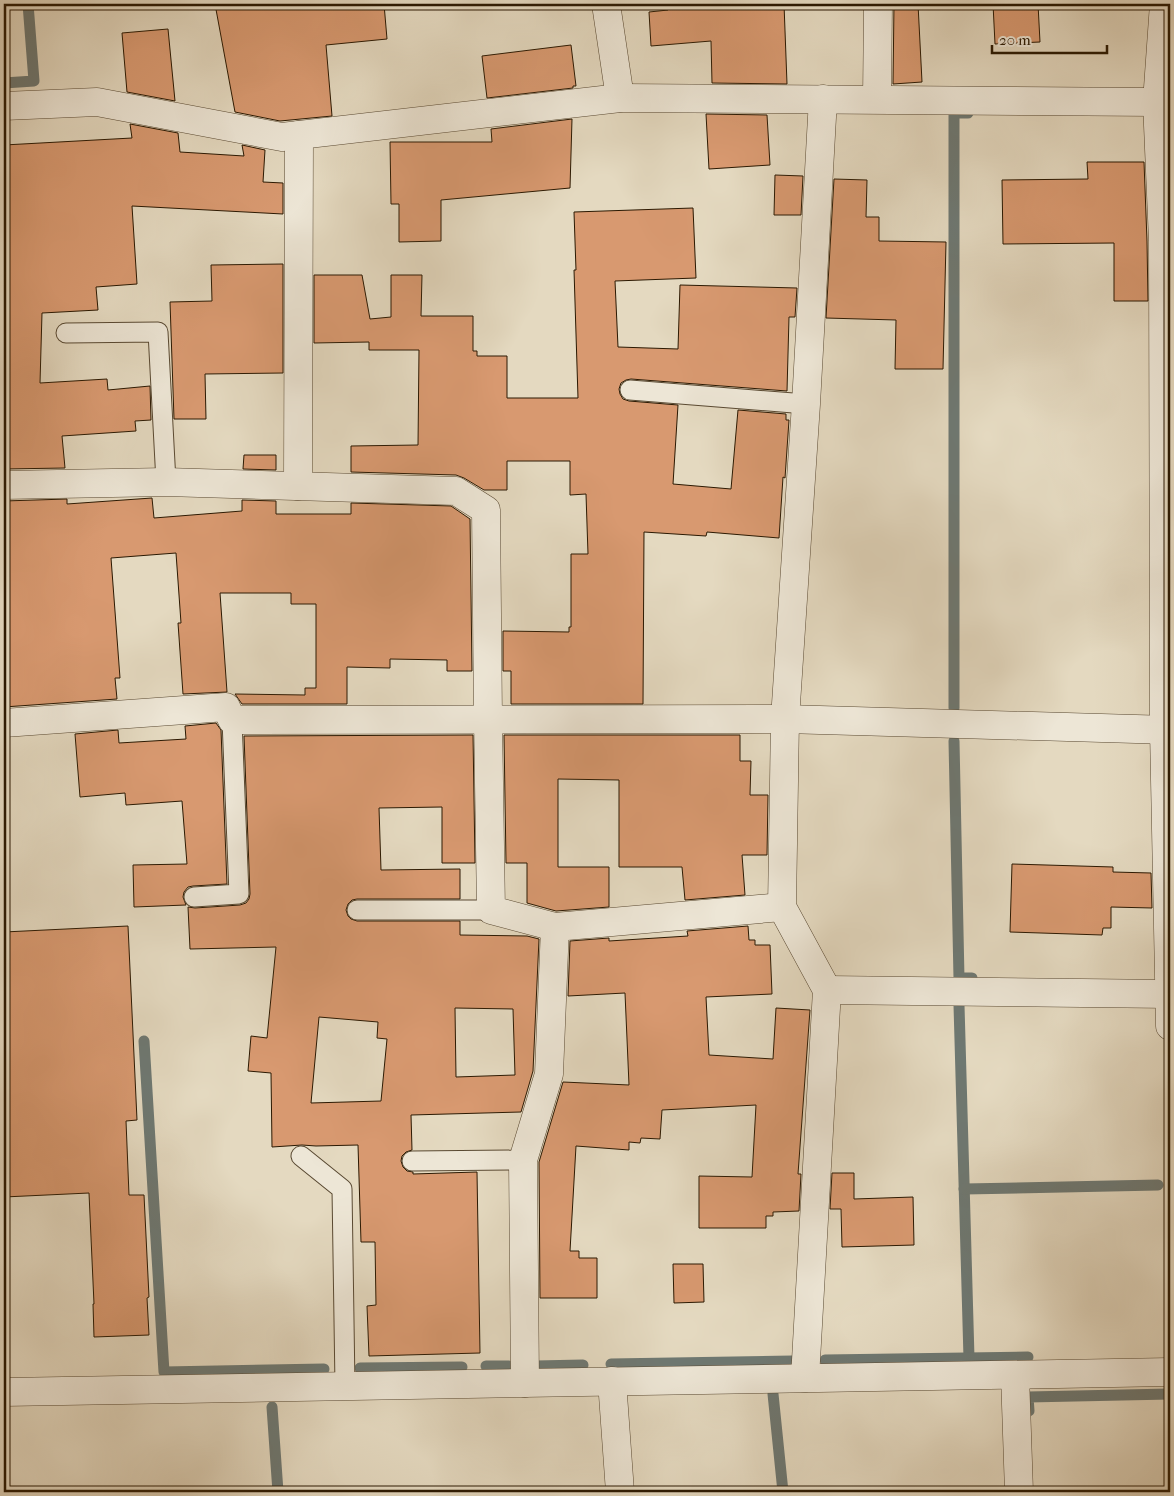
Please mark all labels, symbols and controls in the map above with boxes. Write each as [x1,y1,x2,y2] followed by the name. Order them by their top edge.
[992,22,1106,54] scale bar
[999,31,1031,49] text: 20 m

